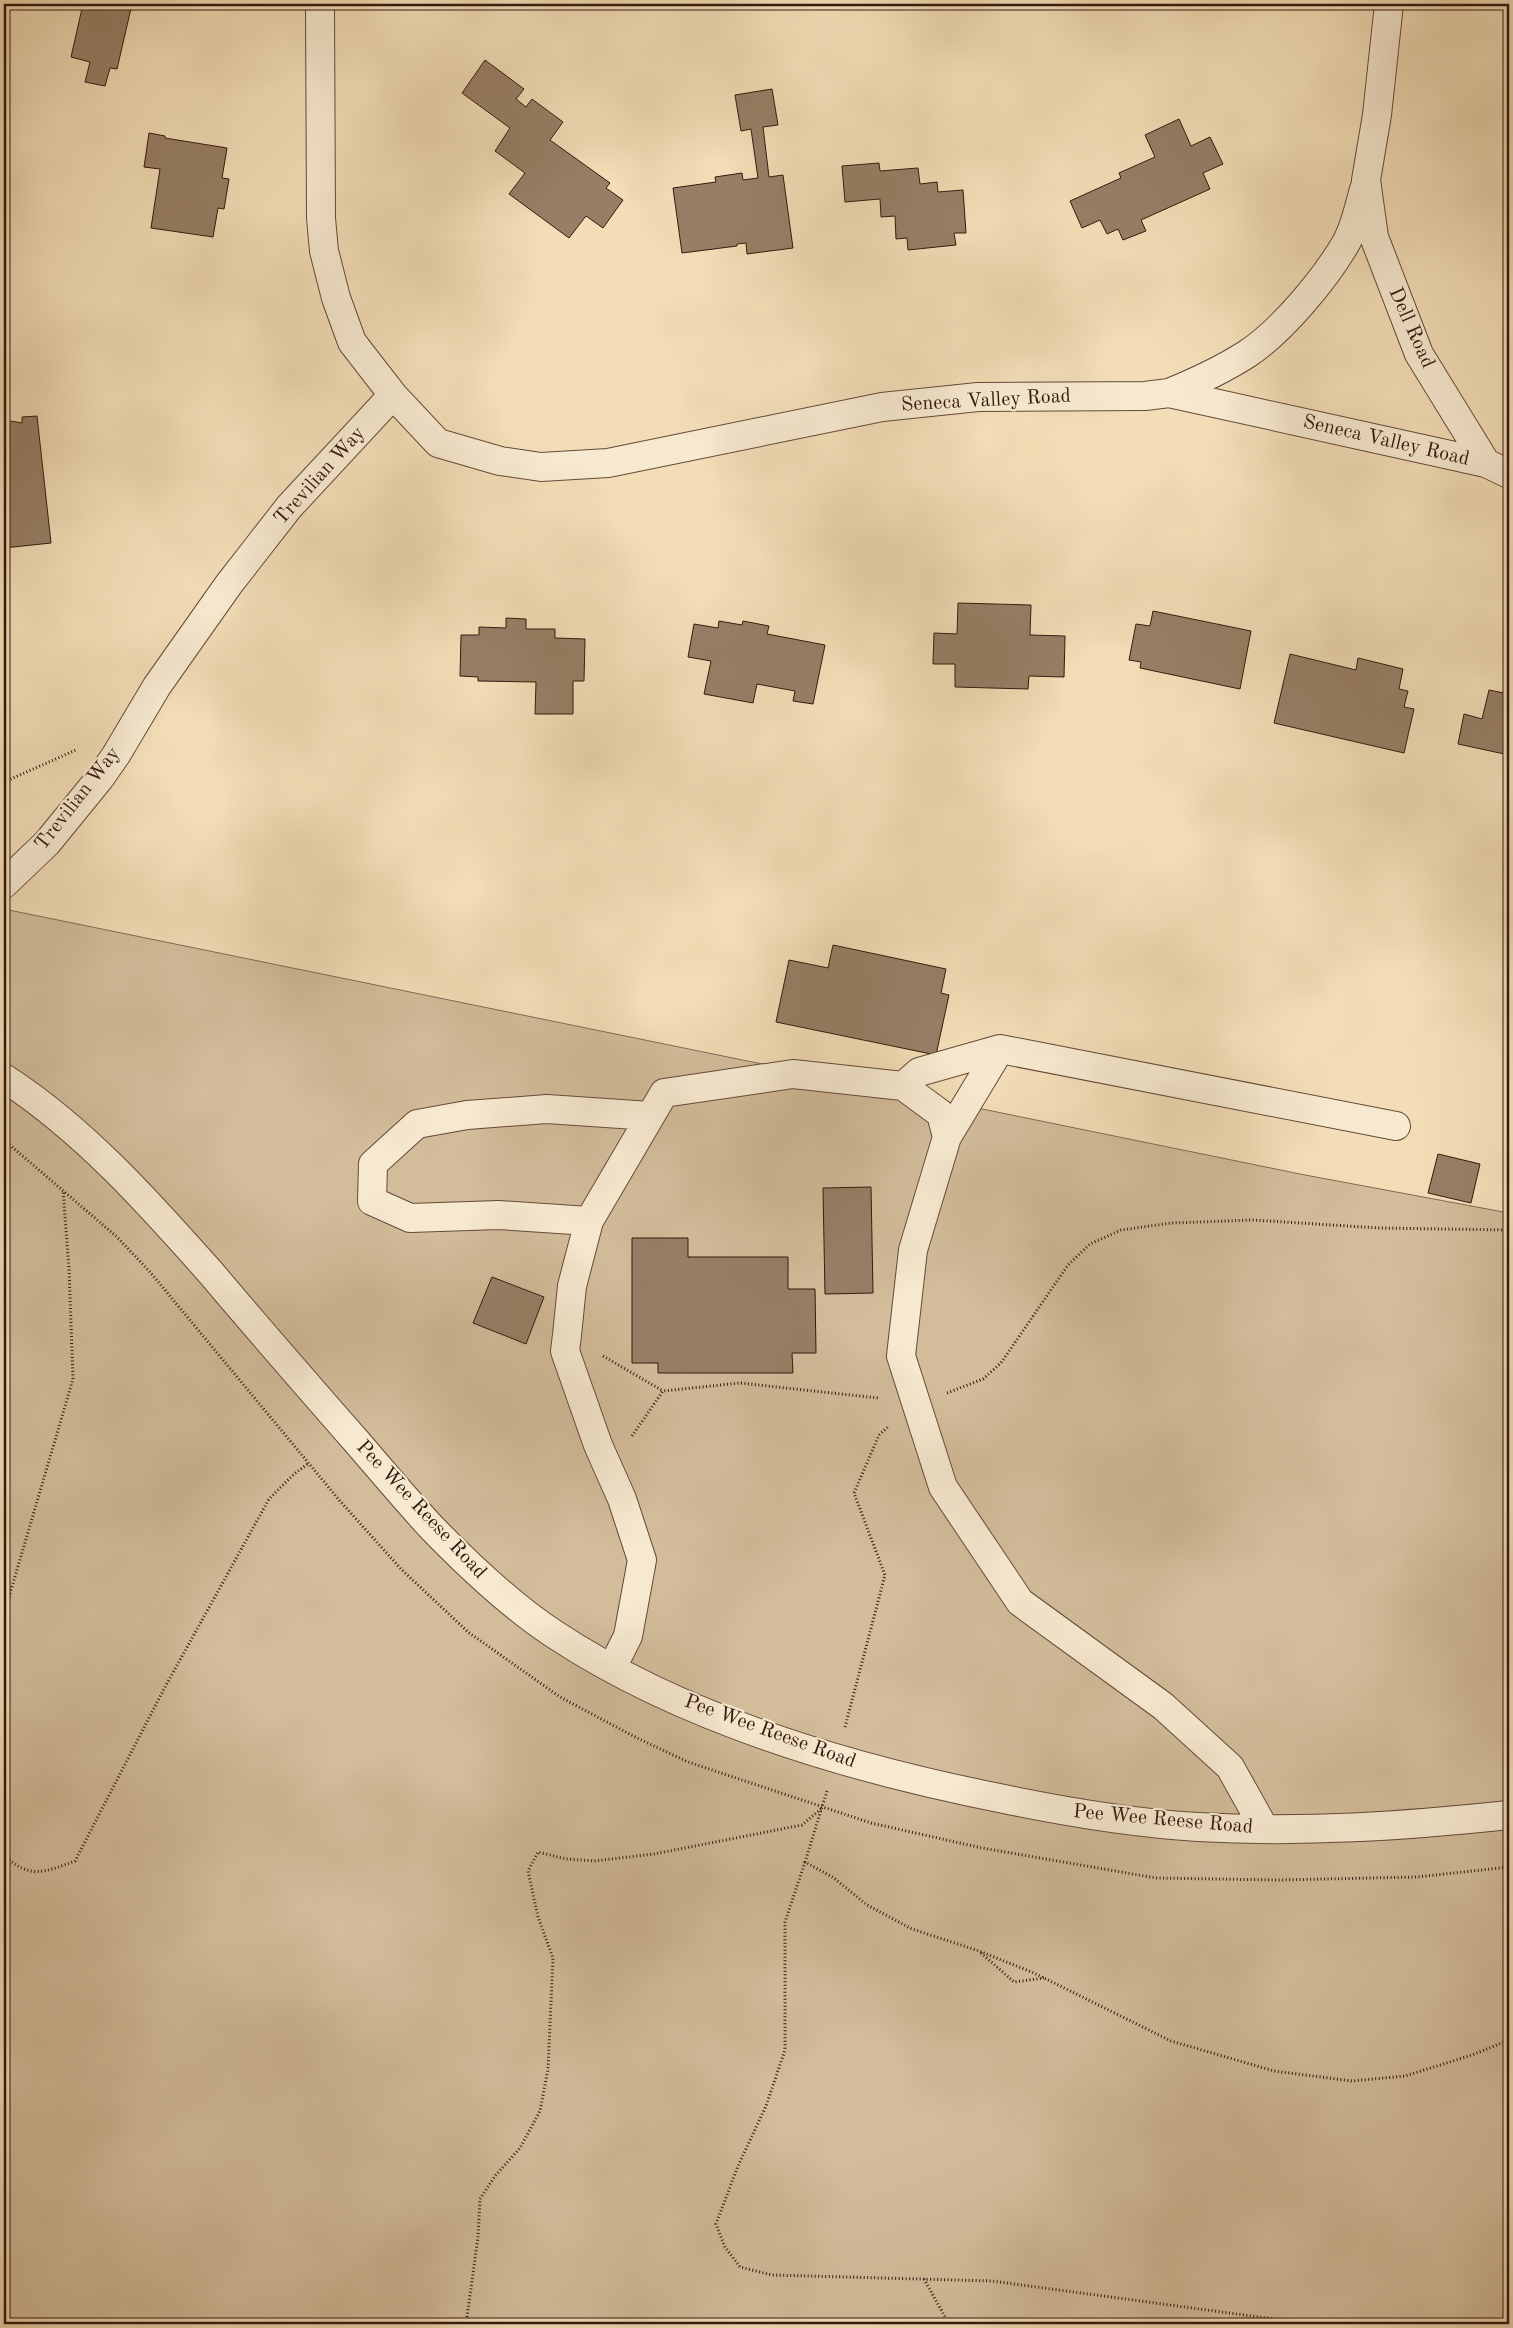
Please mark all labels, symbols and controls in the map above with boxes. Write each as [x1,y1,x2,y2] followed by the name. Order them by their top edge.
[1384,285,1438,371] street label: Dell Road
[900,387,1072,415] street label: Seneca Valley Road
[1301,412,1471,470] street label: Seneca Valley Road
[271,423,369,529] street label: Trevilian Way
[32,743,125,854] street label: Trevilian Way
[352,1437,490,1583] street label: Pee Wee Reese Road
[682,1692,858,1772] street label: Pee Wee Reese Road
[1072,1802,1254,1838] street label: Pee Wee Reese Road

